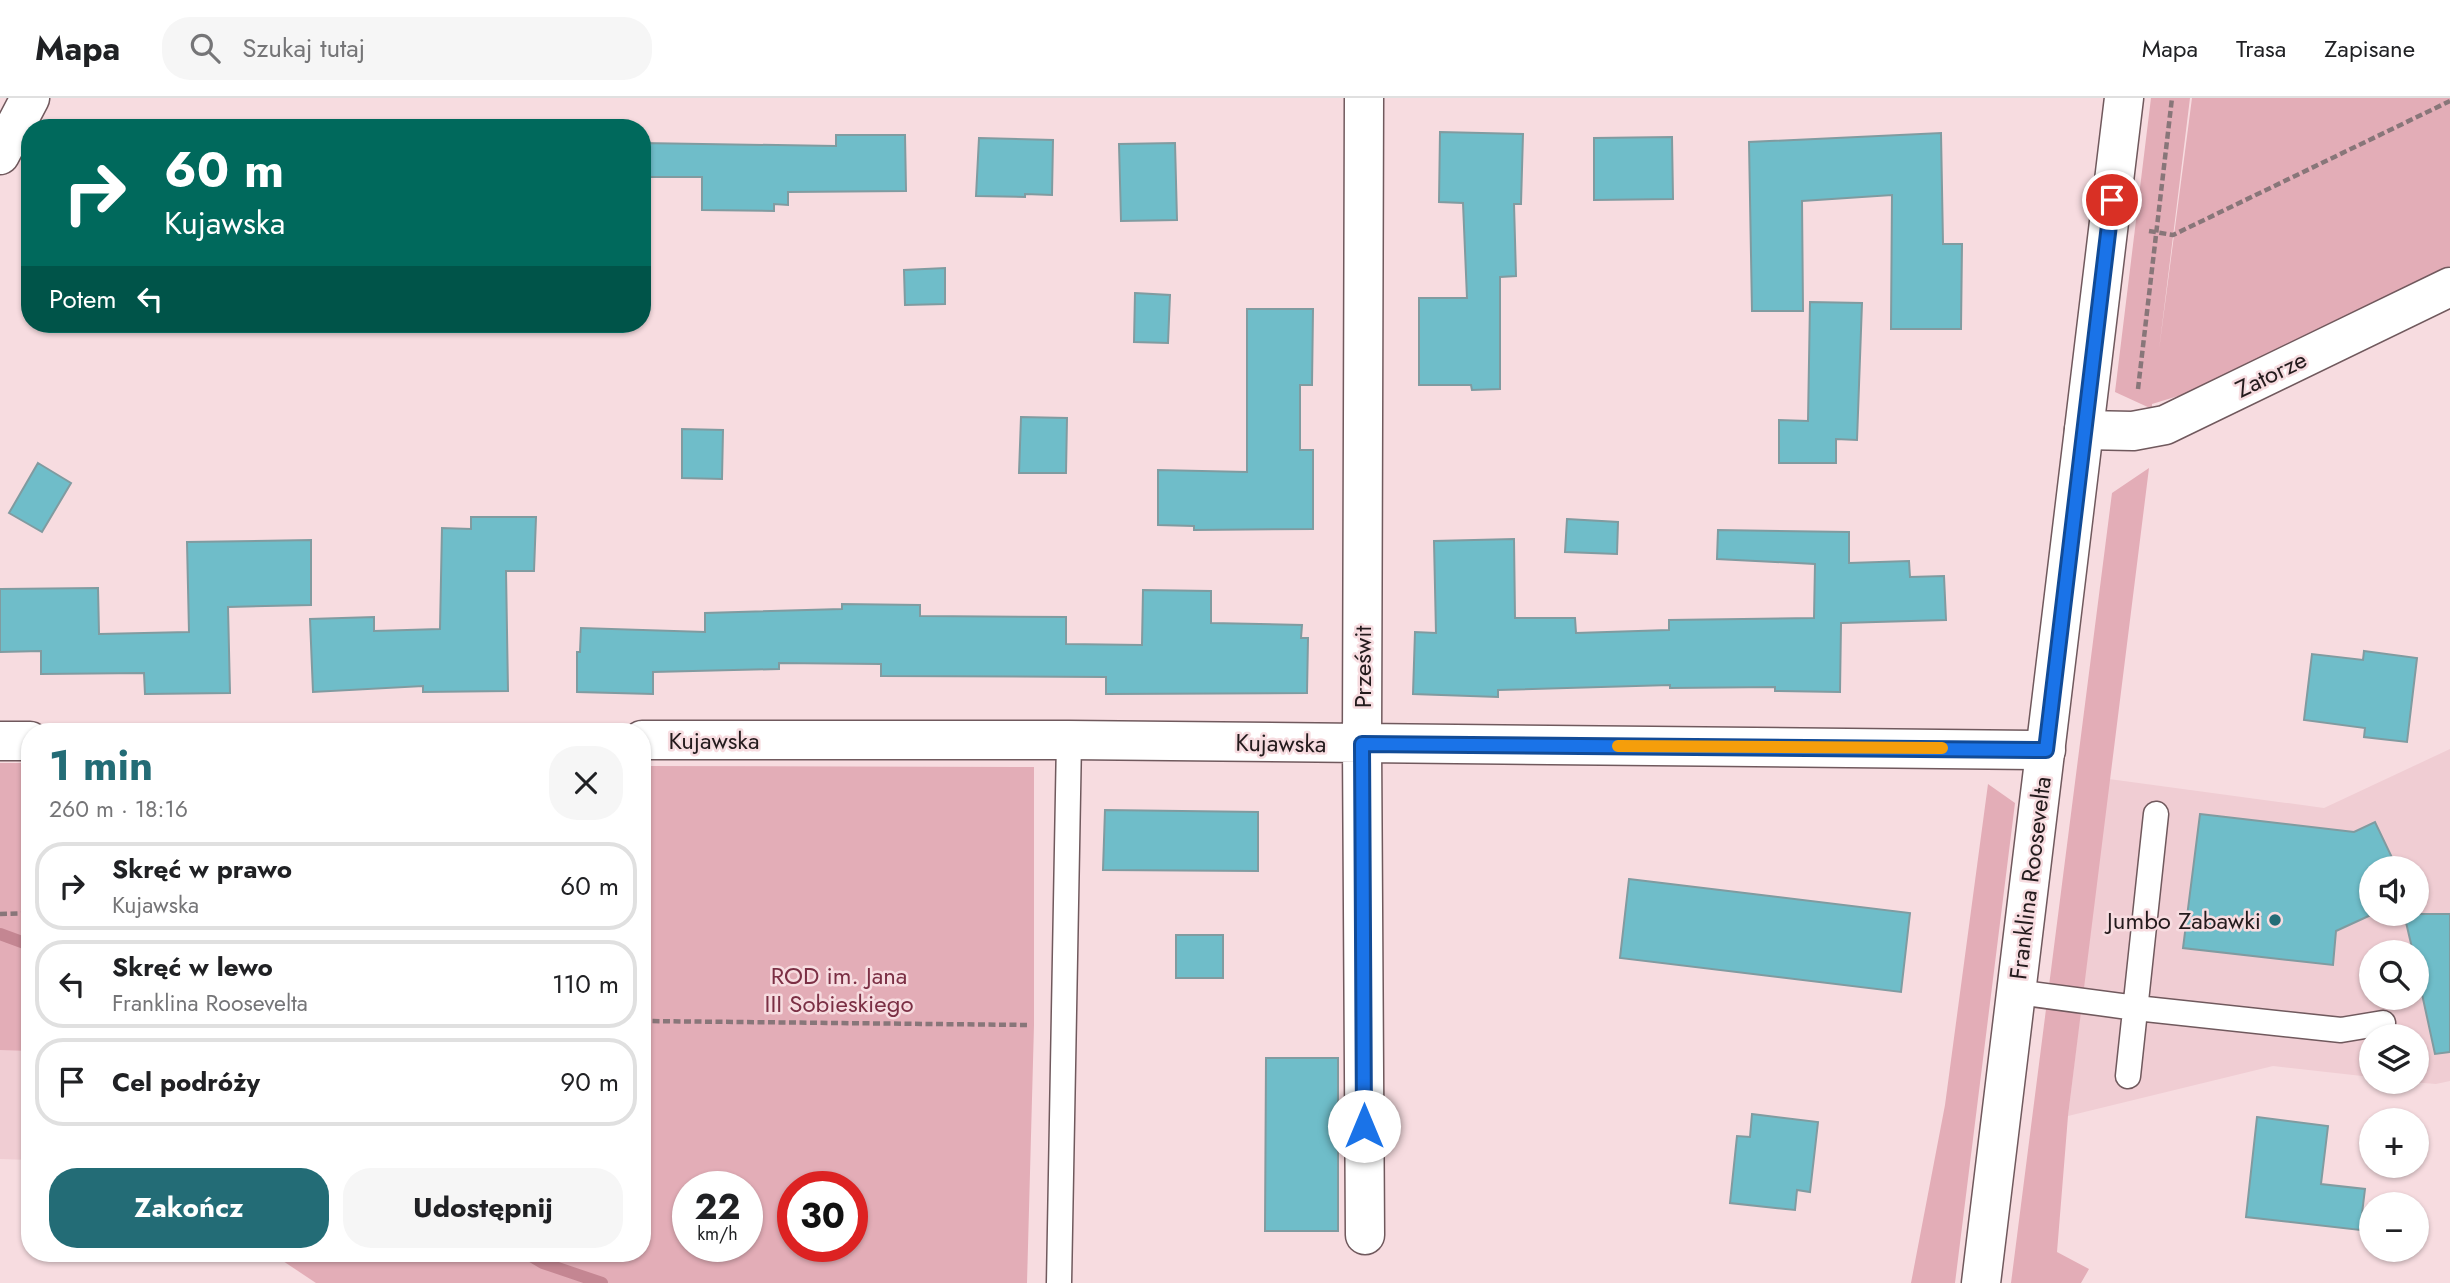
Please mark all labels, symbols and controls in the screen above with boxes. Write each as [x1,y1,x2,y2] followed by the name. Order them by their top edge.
[162,17,652,80] search box
[35,25,120,72] text: Mapa
[186,29,224,67] icon: search
[242,29,365,67] text: Szukaj tutaj
[2142,31,2198,66] text: Mapa
[2236,31,2286,66] text: Trasa
[2324,31,2415,66] text: Zapisane
[164,135,284,205] text: 60 m
[49,147,140,238] icon: right
[2082,170,2142,230] pin
[2093,181,2131,219] icon: arrive
[164,200,285,246] text: Kujawska
[49,280,117,318] text: Potem
[131,280,169,318] icon: left
[2229,342,2313,406] street label: Zatorze
[1345,625,1380,708] street label: Prześwit
[669,723,759,758] street label: Kujawska
[1235,725,1327,761] street label: Kujawska
[49,735,153,796] text: 1 min
[549,746,623,820] button: close
[2000,774,2060,982] street label: Franklina Roosevelta
[49,792,188,826] text: 260 m · 18:16
[112,850,292,888] text: Skręć w prawo
[2359,856,2429,1262] map controls
[2359,856,2429,926] button: sound
[53,867,91,905] icon: right
[560,867,619,905] text: 60 m
[112,888,199,922] text: Kujawska
[2104,903,2261,938] place label: Jumbo Zabawki
[2267,912,2283,928] marker: Jumbo Zabawki
[2359,940,2429,1010] button: search
[112,948,273,986] text: Skręć w lewo
[765,958,914,1021] park label: ROD im. Jana III Sobieskiego
[53,965,91,1003] icon: left
[552,965,619,1003] text: 110 m
[112,986,308,1020] text: Franklina Roosevelta
[2359,1024,2429,1094] button: layers
[53,1063,91,1101] icon: arrive
[112,1063,260,1101] text: Cel podróży
[560,1063,619,1101] text: 90 m
[1327,1089,1401,1163] position arrow
[2359,1108,2429,1178] button: +
[49,1168,329,1248] button: Zakończ
[343,1168,623,1248] button: Udostępnij
[777,1171,868,1262] speed limit sign: 30
[695,1182,740,1232] text: 22
[2359,1192,2429,1262] button: −
[697,1221,738,1247] text: km/h

